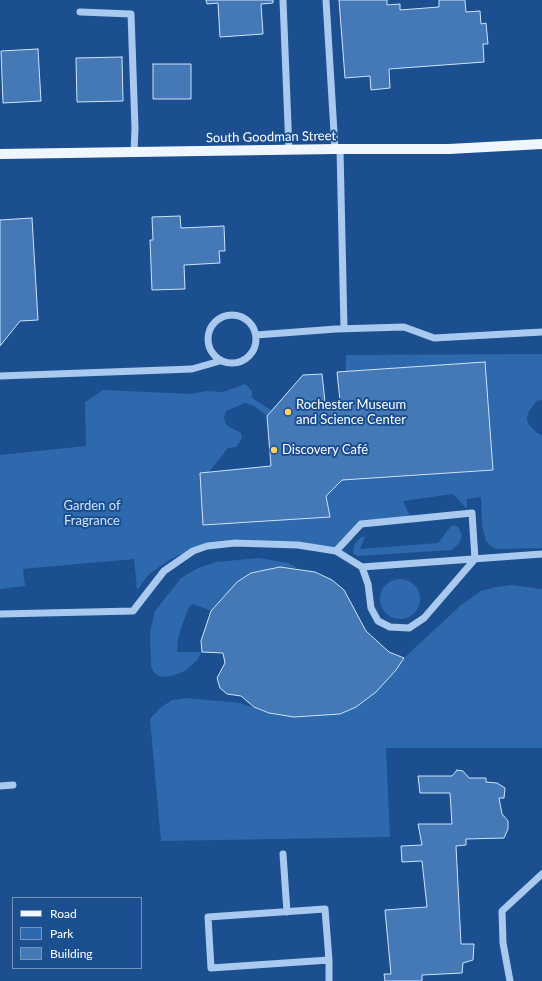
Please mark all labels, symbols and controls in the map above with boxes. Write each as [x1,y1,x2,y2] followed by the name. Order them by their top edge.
[206,128,336,146] street label: South Goodman Street
[296,397,406,428] place label: Rochester Museum and Science Center
[283,407,293,417] marker: Rochester Museum and Science Center
[282,442,368,458] place label: Discovery Café
[269,445,279,455] marker: Discovery Café
[64,498,120,529] park label: Garden of Fragrance
[12,897,142,969] legend
[50,906,77,921] text: Road
[50,926,73,941] text: Park
[50,946,93,961] text: Building

